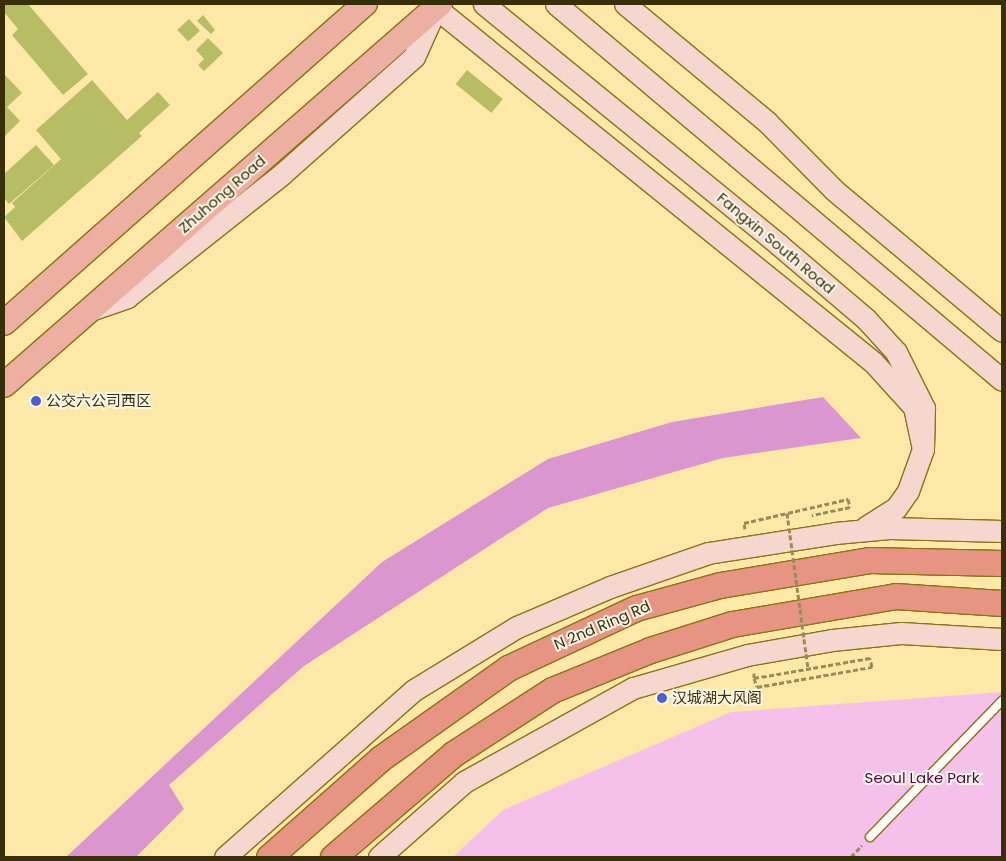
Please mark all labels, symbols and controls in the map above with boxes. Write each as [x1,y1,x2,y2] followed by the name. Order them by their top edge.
[175,151,269,237] street label: Zhuhong Road
[714,189,838,297] street label: Fangxin South Road
[46,392,151,410] place label: 公交六公司西区
[30,395,42,407] marker: 公交六公司西区
[551,597,653,653] street label: N 2nd Ring Rd
[672,689,762,707] place label: 汉城湖大风阁
[656,692,668,704] marker: 汉城湖大风阁
[865,769,979,787] park label: Seoul Lake Park

